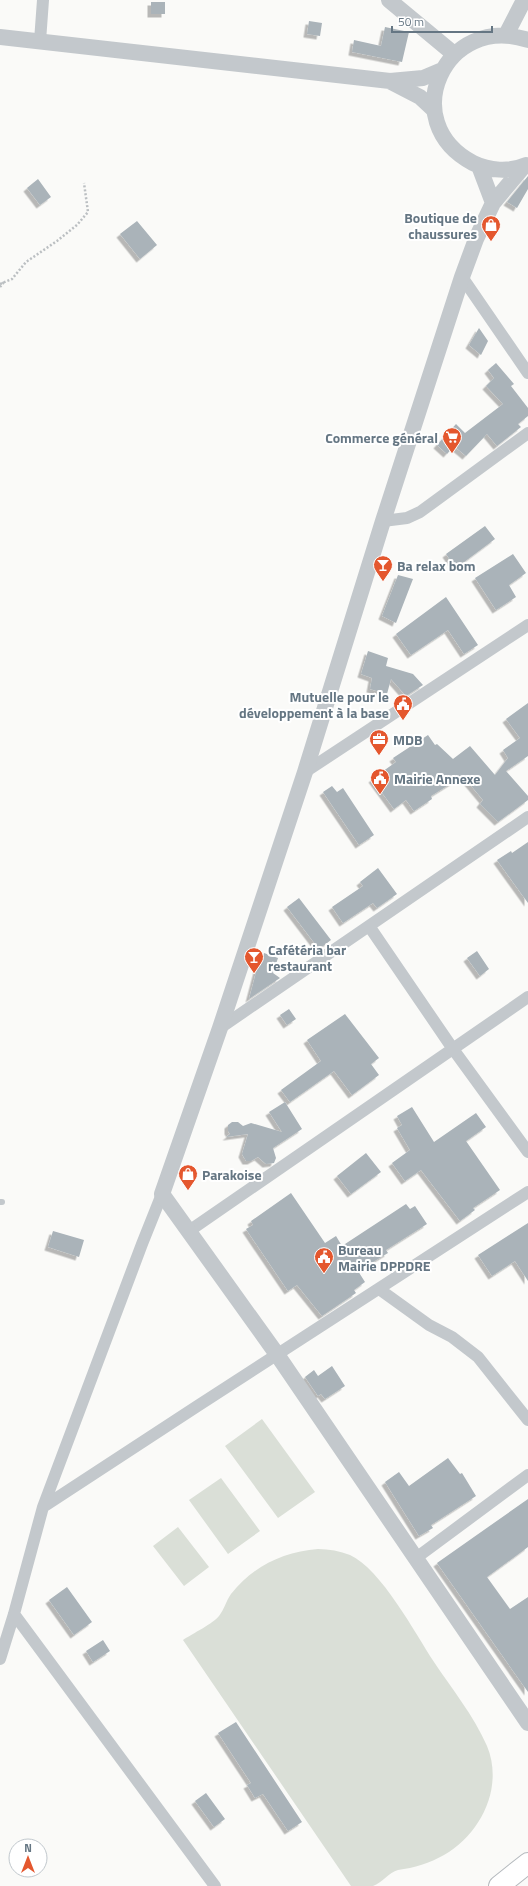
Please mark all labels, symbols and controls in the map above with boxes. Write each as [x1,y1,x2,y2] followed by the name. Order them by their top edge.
[392,8,492,34] scale bar
[398,12,424,31] text: 50 m
[404,207,477,244] place label: Boutique de chaussures
[480,214,502,242] shop icon: Boutique de chaussures
[441,426,463,454] supermarket icon: Commerce général
[325,427,438,448] place label: Commerce général
[372,554,394,582] bar icon: Ba relax bom
[397,555,476,576] place label: Ba relax bom
[239,686,389,723] place label: Mutuelle pour le développement à la base
[392,693,414,721] public building icon: Mutuelle pour le développement à la base
[368,728,390,756] office icon: MDB
[393,729,422,750] place label: MDB
[369,767,391,795] public building icon: Mairie Annexe
[394,768,481,789] place label: Mairie Annexe
[268,939,346,976] place label: Cafétéria bar restaurant
[243,946,265,974] bar icon: Cafétéria bar restaurant
[177,1163,199,1191] shop icon: Parakoise
[202,1164,262,1185] place label: Parakoise
[338,1239,431,1276] place label: Bureau Mairie DPPDRE
[313,1246,335,1274] public building icon: Bureau Mairie DPPDRE
[8,1838,48,1878] north arrow
[24,1840,32,1856] text: N

